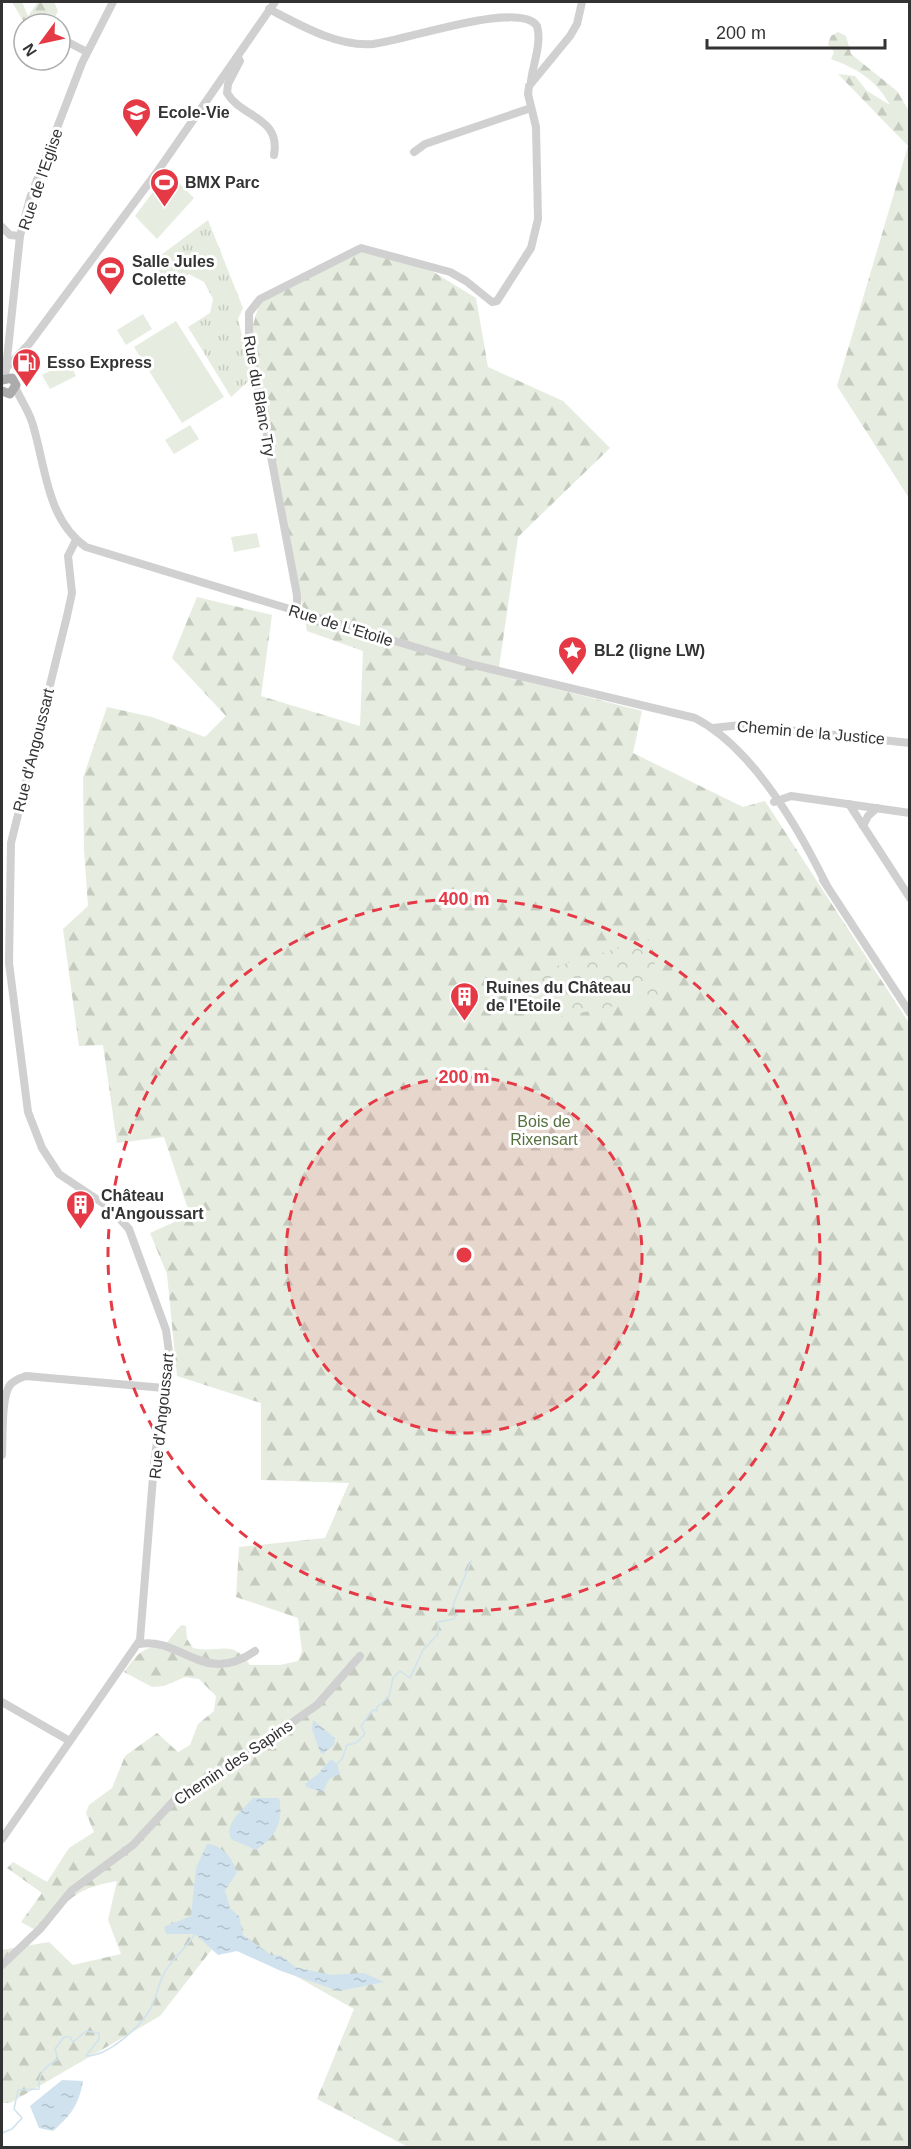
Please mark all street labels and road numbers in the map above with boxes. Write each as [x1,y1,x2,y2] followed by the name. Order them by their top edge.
[15,126,66,232] street label: Rue de l'Eglise
[240,334,279,458] street label: Rue du Blanc Try
[287,602,395,649] street label: Rue de L'Etoile
[10,686,57,814] street label: Rue d'Angoussart
[736,718,886,747] street label: Chemin de la Justice
[146,1352,177,1480] street label: Rue d'Angoussart
[171,1717,296,1808] street label: Chemin des Sapins

